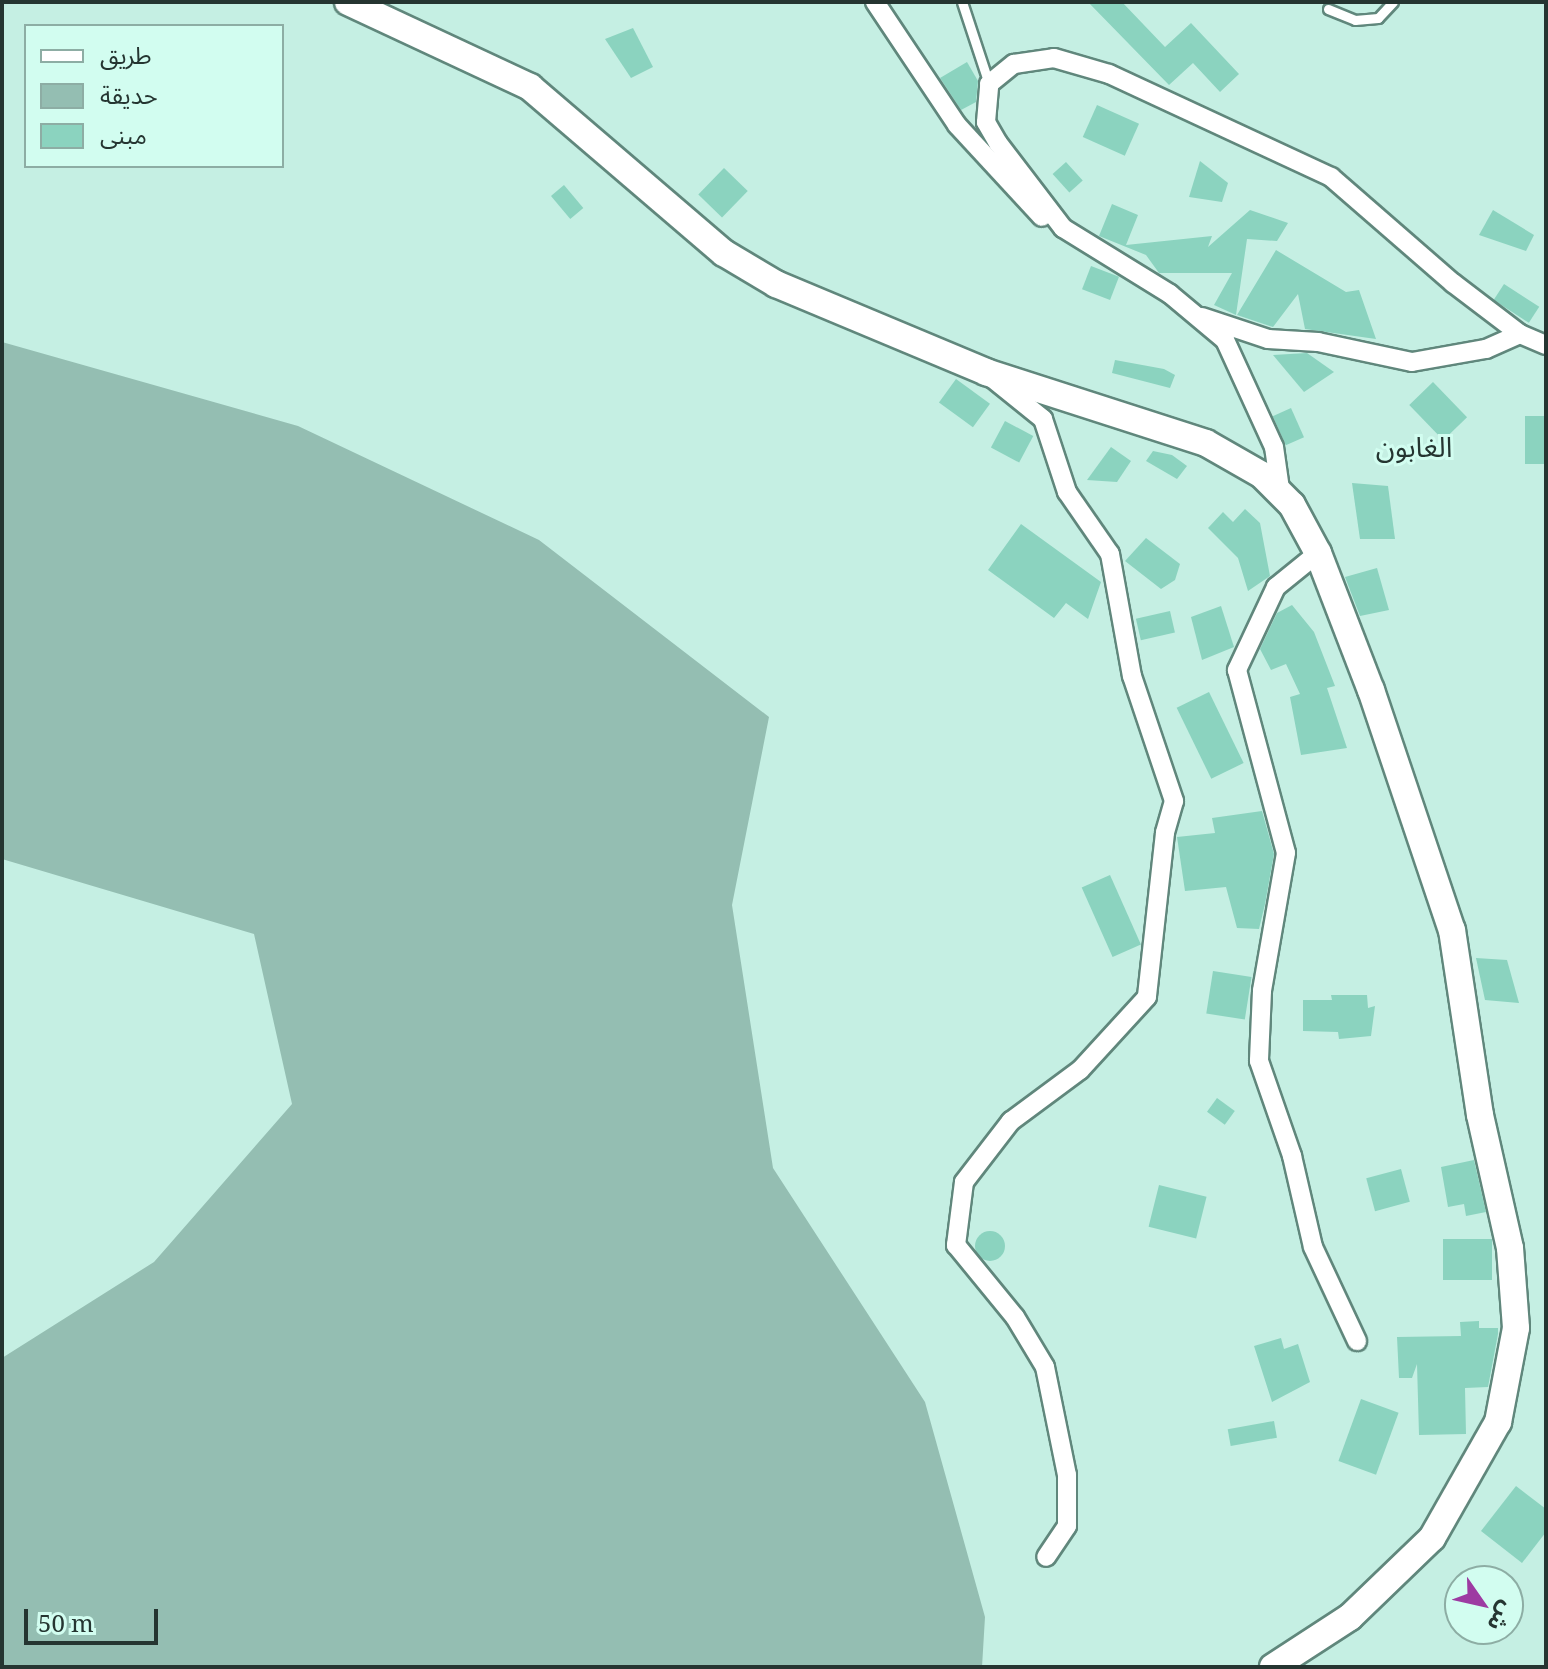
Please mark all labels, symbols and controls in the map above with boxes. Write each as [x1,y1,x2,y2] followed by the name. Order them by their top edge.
[24,24,284,168] legend
[100,38,152,71] text: طريق
[100,78,158,111] text: حديقة
[100,118,147,151] text: مبنى
[1376,429,1452,463] district label: الغابون
[1444,1565,1524,1645] north arrow
[28,1593,162,1643] scale bar
[1481,1596,1523,1638] text: ش
[38,1606,94,1639] text: 50 m

